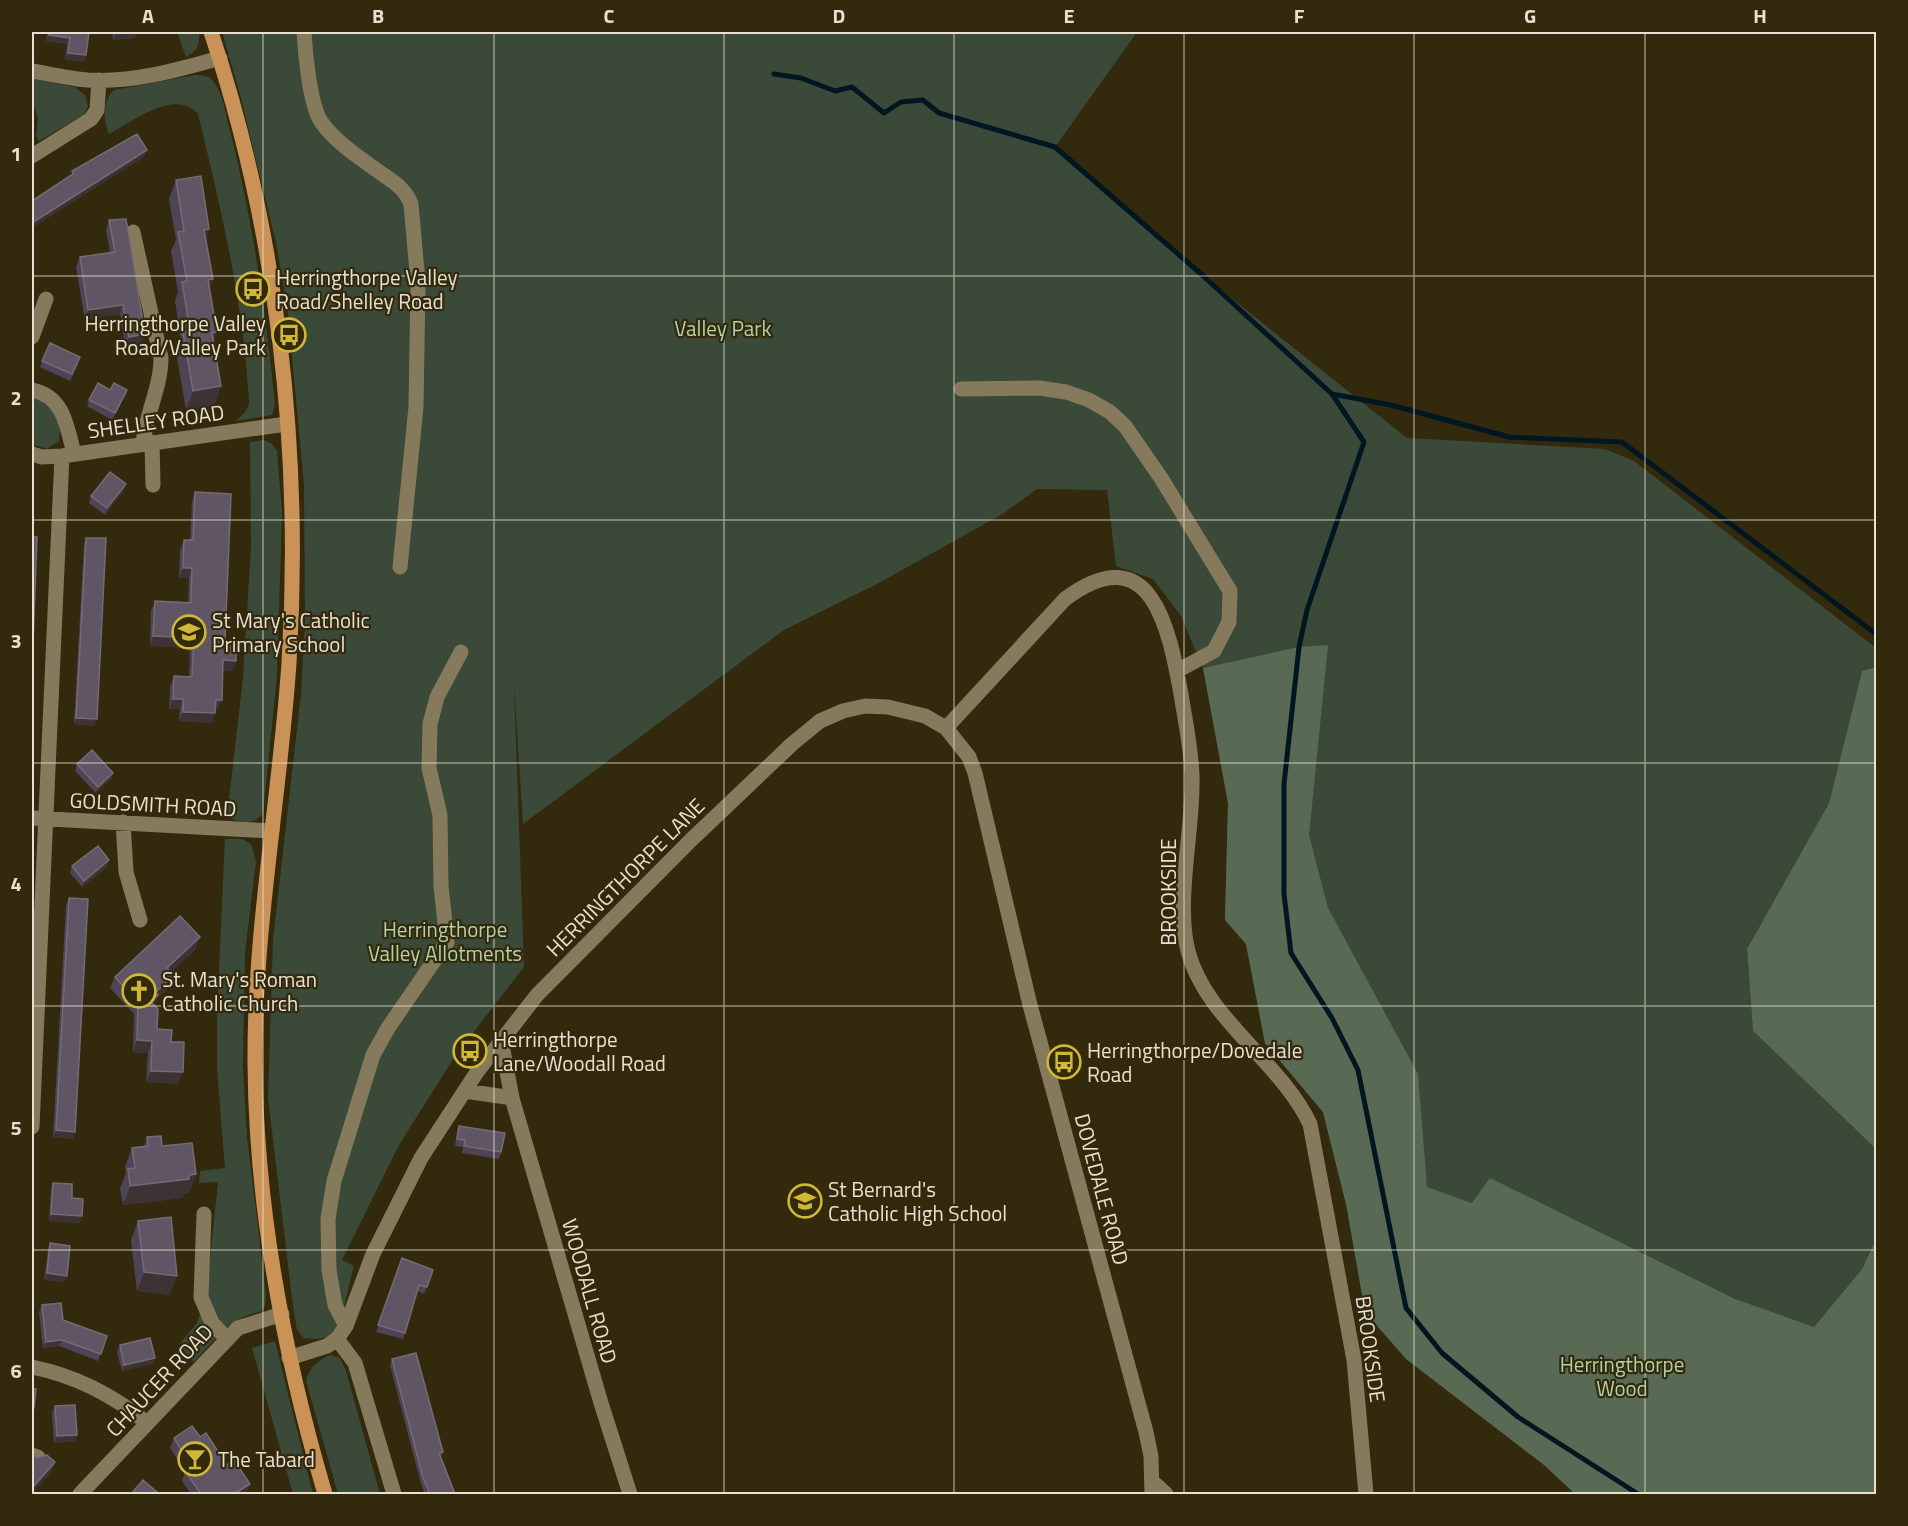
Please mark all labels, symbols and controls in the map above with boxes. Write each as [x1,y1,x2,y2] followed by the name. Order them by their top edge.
[142,0,154,31] text: A
[372,0,384,31] text: B
[604,0,615,31] text: C
[833,0,845,31] text: D
[1063,0,1075,31] text: E
[1294,0,1305,31] text: F
[1524,0,1536,31] text: G
[1753,0,1767,31] text: H
[10,138,22,169] text: 1
[276,261,458,317] place label: Herringthorpe Valley Road/Shelley Road
[235,271,271,307] bus stop icon: Herringthorpe Valley Road/Shelley Road
[84,307,266,363] place label: Herringthorpe Valley Road/Valley Park
[674,312,772,344] park label: Valley Park
[271,317,307,353] bus stop icon: Herringthorpe Valley Road/Valley Park
[10,382,22,413] text: 2
[86,396,226,446] street label: SHELLEY ROAD
[212,604,370,660] place label: St Mary's Catholic Primary School
[171,614,207,650] school or university icon: St Mary's Catholic Primary School
[10,625,22,656] text: 3
[69,784,237,824] street label: GOLDSMITH ROAD
[538,790,712,964] street label: HERRINGTHORPE LANE
[1152,838,1184,946] street label: BROOKSIDE
[10,868,22,899] text: 4
[368,913,522,969] park label: Herringthorpe Valley Allotments
[162,963,317,1019] place label: St. Mary's Roman Catholic Church
[121,973,157,1009] church icon: St. Mary's Roman Catholic Church
[493,1023,666,1079] place label: Herringthorpe Lane/Woodall Road
[452,1033,488,1069] bus stop icon: Herringthorpe Lane/Woodall Road
[1087,1034,1302,1090] place label: Herringthorpe/Dovedale Road
[1046,1044,1082,1080] bus stop icon: Herringthorpe/Dovedale Road
[1066,1110,1138,1268] street label: DOVEDALE ROAD
[10,1112,22,1143] text: 5
[828,1173,1007,1229] place label: St Bernard's Catholic High School
[787,1183,823,1219] school or university icon: St Bernard's Catholic High School
[554,1215,626,1367] street label: WOODALL ROAD
[1348,1294,1394,1404] street label: BROOKSIDE
[98,1316,220,1444] street label: CHAUCER ROAD
[1560,1348,1684,1404] park label: Herringthorpe Wood
[10,1355,22,1386] text: 6
[177,1441,213,1477] bar icon: The Tabard
[218,1443,315,1475] place label: The Tabard

